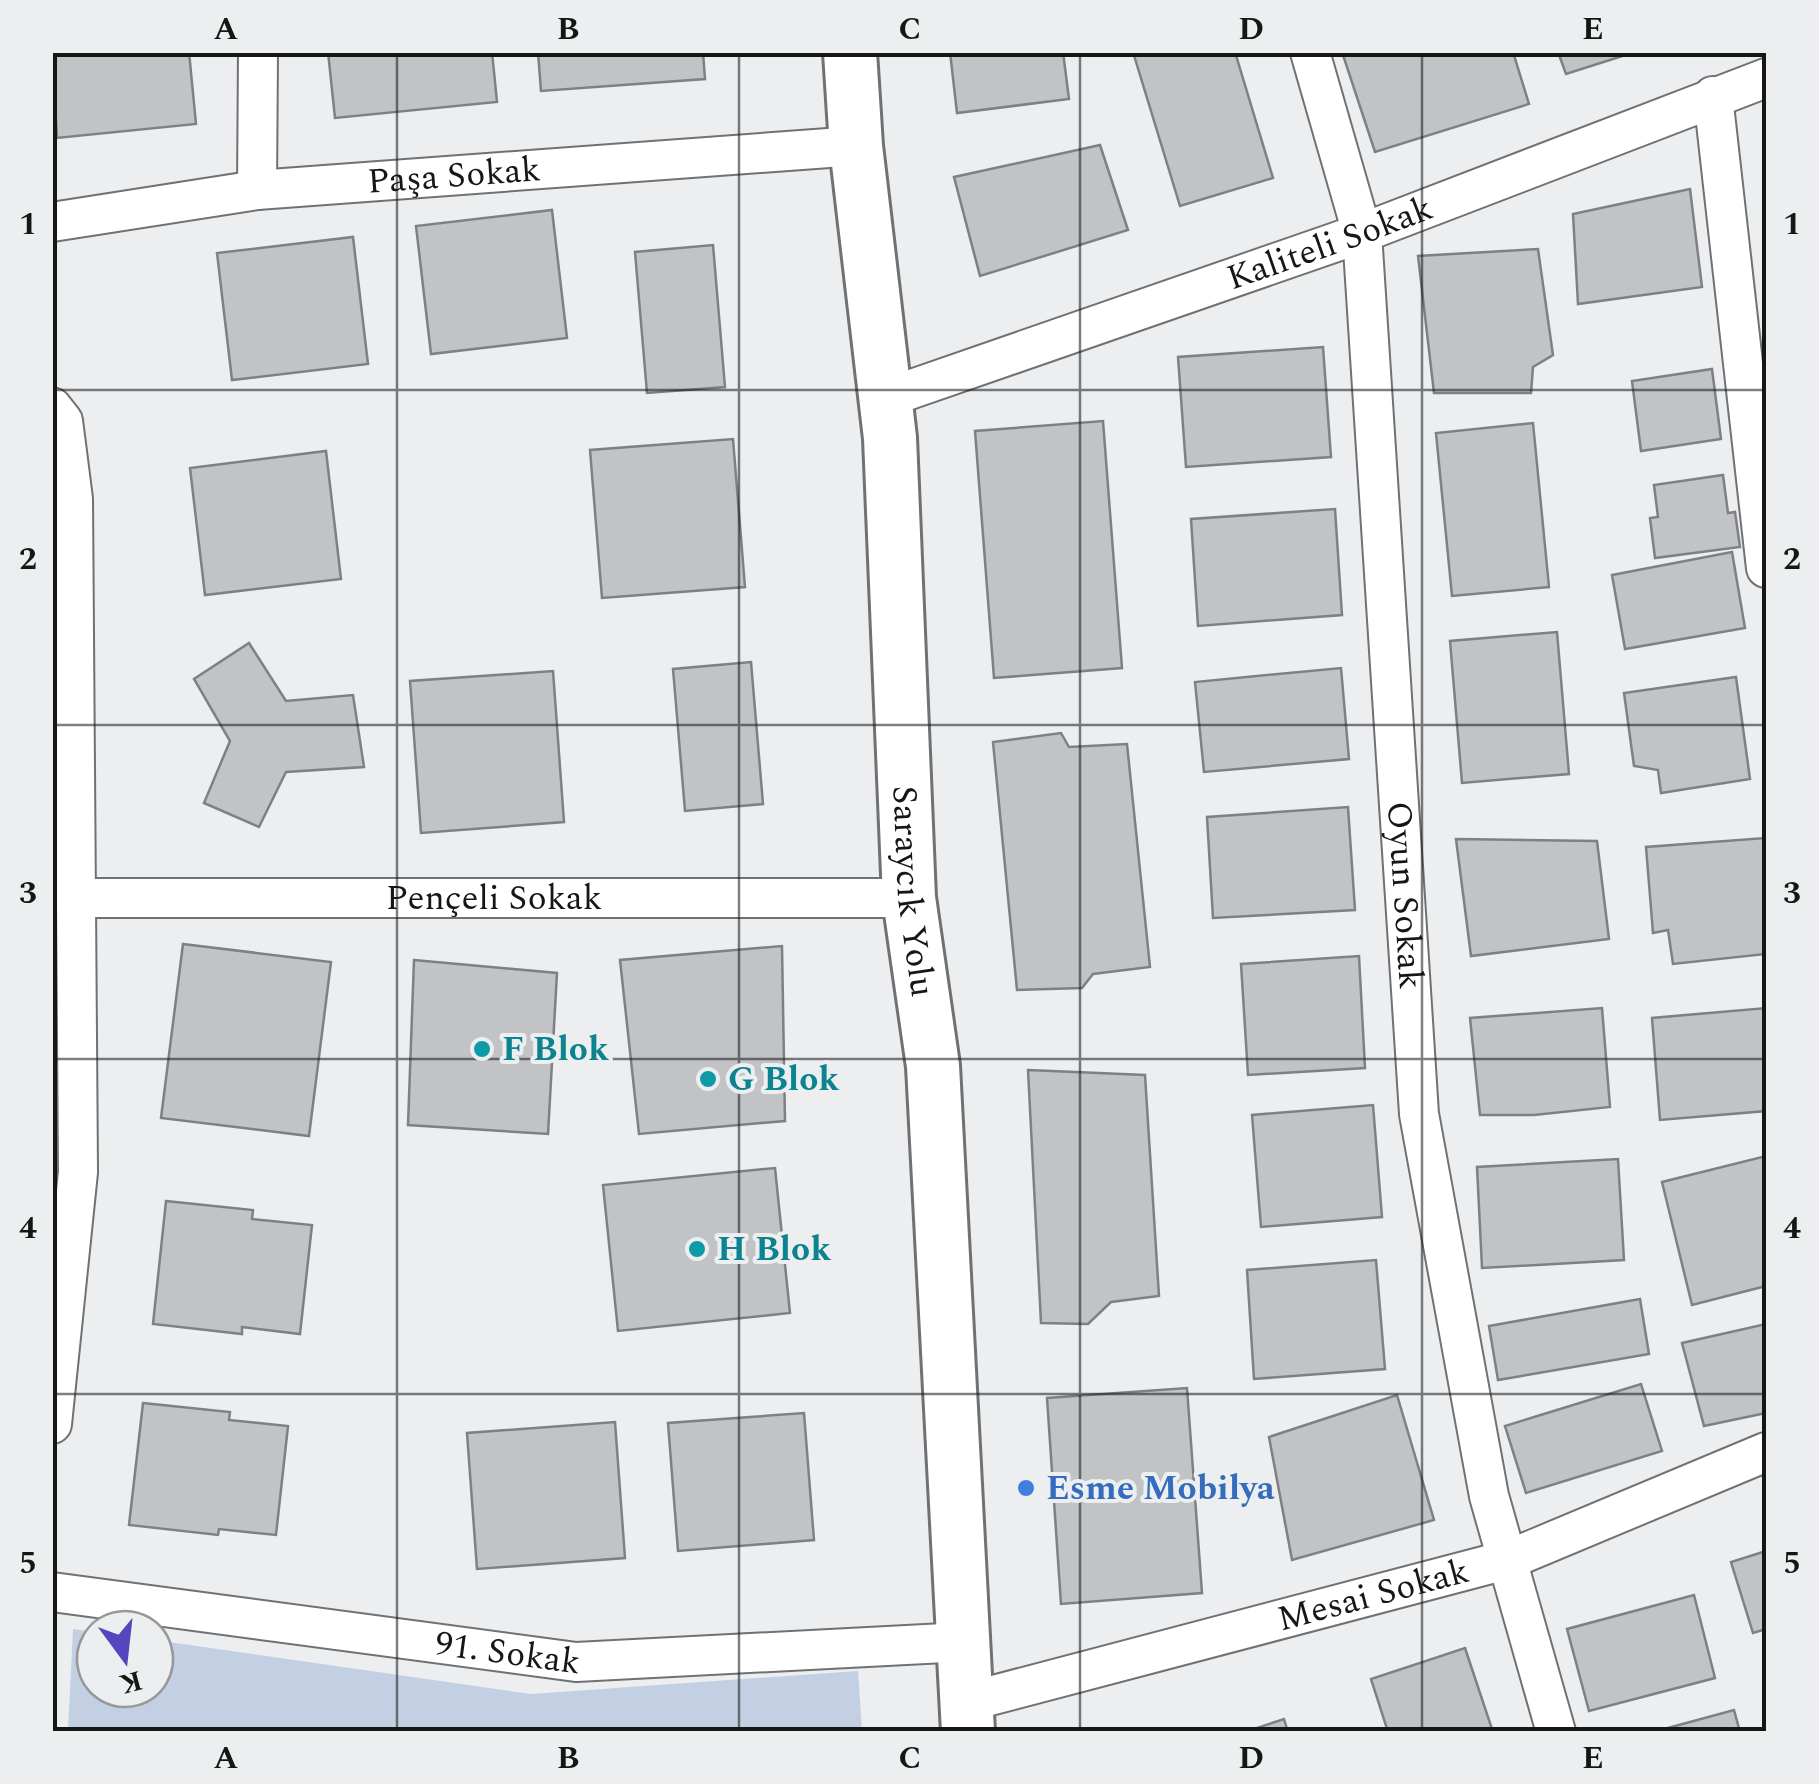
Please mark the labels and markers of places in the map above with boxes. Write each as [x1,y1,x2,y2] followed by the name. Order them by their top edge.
[502,1023,609,1076] place label: F Blok
[471,1038,493,1060] marker: F Blok
[728,1053,839,1106] place label: G Blok
[697,1068,719,1090] marker: G Blok
[717,1223,831,1276] place label: H Blok
[686,1238,708,1260] marker: H Blok
[1046,1462,1275,1515] place label: Esme Mobilya
[1015,1477,1037,1499] marker: Esme Mobilya

